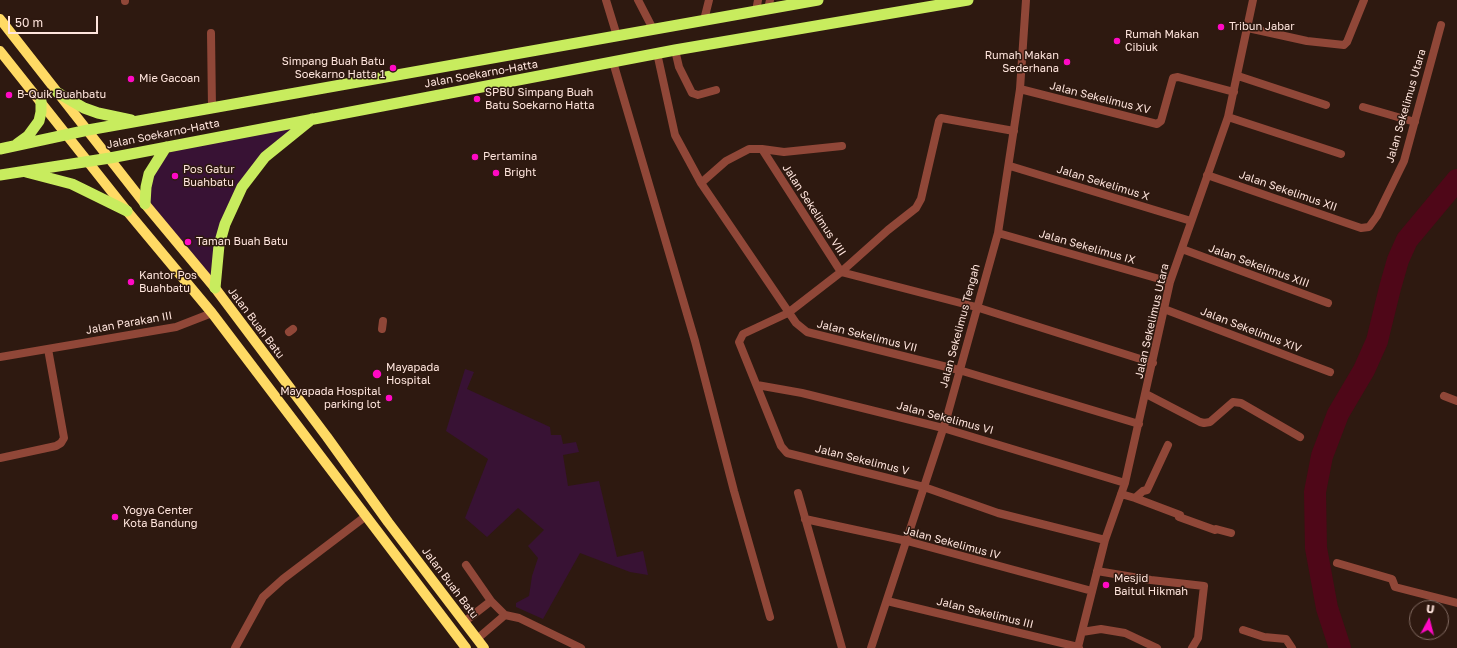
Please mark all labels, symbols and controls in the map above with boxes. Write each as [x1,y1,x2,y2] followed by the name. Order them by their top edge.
[10,8,100,34] scale bar
[15,15,43,30] text: 50 m
[1229,20,1295,34] place label: Tribun Jabar
[1216,22,1226,32] marker: Tribun Jabar
[1125,28,1199,54] place label: Rumah Makan Cibiuk
[1112,36,1122,46] marker: Rumah Makan Cibiuk
[1383,48,1429,164] street label: Jalan Sekelimus Utara
[985,49,1059,75] place label: Rumah Makan Sederhana
[282,55,385,81] place label: Simpang Buah Batu Soekarno Hatta 1
[1062,57,1072,67] marker: Rumah Makan Sederhana
[423,58,539,90] street label: Jalan Soekarno-Hatta
[388,63,398,73] marker: Simpang Buah Batu Soekarno Hatta 1
[139,72,200,86] place label: Mie Gacoan
[126,74,136,84] marker: Mie Gacoan
[1048,79,1152,117] street label: Jalan Sekelimus XV
[485,86,594,112] place label: SPBU Simpang Buah Batu Soekarno Hatta
[17,88,106,102] place label: B-Quik Buahbatu
[4,90,14,100] marker: B-Quik Buahbatu
[472,94,482,104] marker: SPBU Simpang Buah Batu Soekarno Hatta
[105,117,221,151] street label: Jalan Soekarno-Hatta
[483,150,537,164] place label: Pertamina
[470,152,480,162] marker: Pertamina
[779,162,849,258] street label: Jalan Sekelimus VIII
[183,163,234,189] place label: Pos Gatur Buahbatu
[1055,163,1151,203] street label: Jalan Sekelimus X
[504,166,536,180] place label: Bright
[491,168,501,178] marker: Bright
[1237,168,1339,214] street label: Jalan Sekelimus XII
[170,171,180,181] marker: Pos Gatur Buahbatu
[1037,227,1137,267] street label: Jalan Sekelimus IX
[196,235,288,249] place label: Taman Buah Batu
[183,237,193,247] marker: Taman Buah Batu
[1207,242,1311,290] street label: Jalan Sekelimus XIII
[1132,262,1172,380] street label: Jalan Sekelimus Utara
[937,263,983,389] street label: Jalan Sekelimus Tengah
[139,269,197,295] place label: Kantor Pos Buahbatu
[126,277,136,287] marker: Kantor Pos Buahbatu
[225,285,287,361] street label: Jalan Buah Batu
[1199,305,1303,355] street label: Jalan Sekelimus XIV
[85,309,173,337] street label: Jalan Parakan III
[815,317,919,355] street label: Jalan Sekelimus VII
[386,361,439,387] place label: Mayapada Hospital
[371,368,383,380] marker: Mayapada Hospital
[280,385,381,411] place label: Mayapada Hospital parking lot
[384,393,394,403] marker: Mayapada Hospital parking lot
[895,399,995,437] street label: Jalan Sekelimus VI
[814,442,910,478] street label: Jalan Sekelimus V
[123,504,198,530] place label: Yogya Center Kota Bandung
[110,512,120,522] marker: Yogya Center Kota Bandung
[902,524,1002,562] street label: Jalan Sekelimus IV
[419,545,481,621] street label: Jalan Buah Batu
[1114,572,1188,598] place label: Mesjid Baitul Hikmah
[1101,580,1111,590] marker: Mesjid Baitul Hikmah
[935,595,1035,631] street label: Jalan Sekelimus III
[1409,600,1449,640] north arrow
[1426,602,1435,616] text: U

